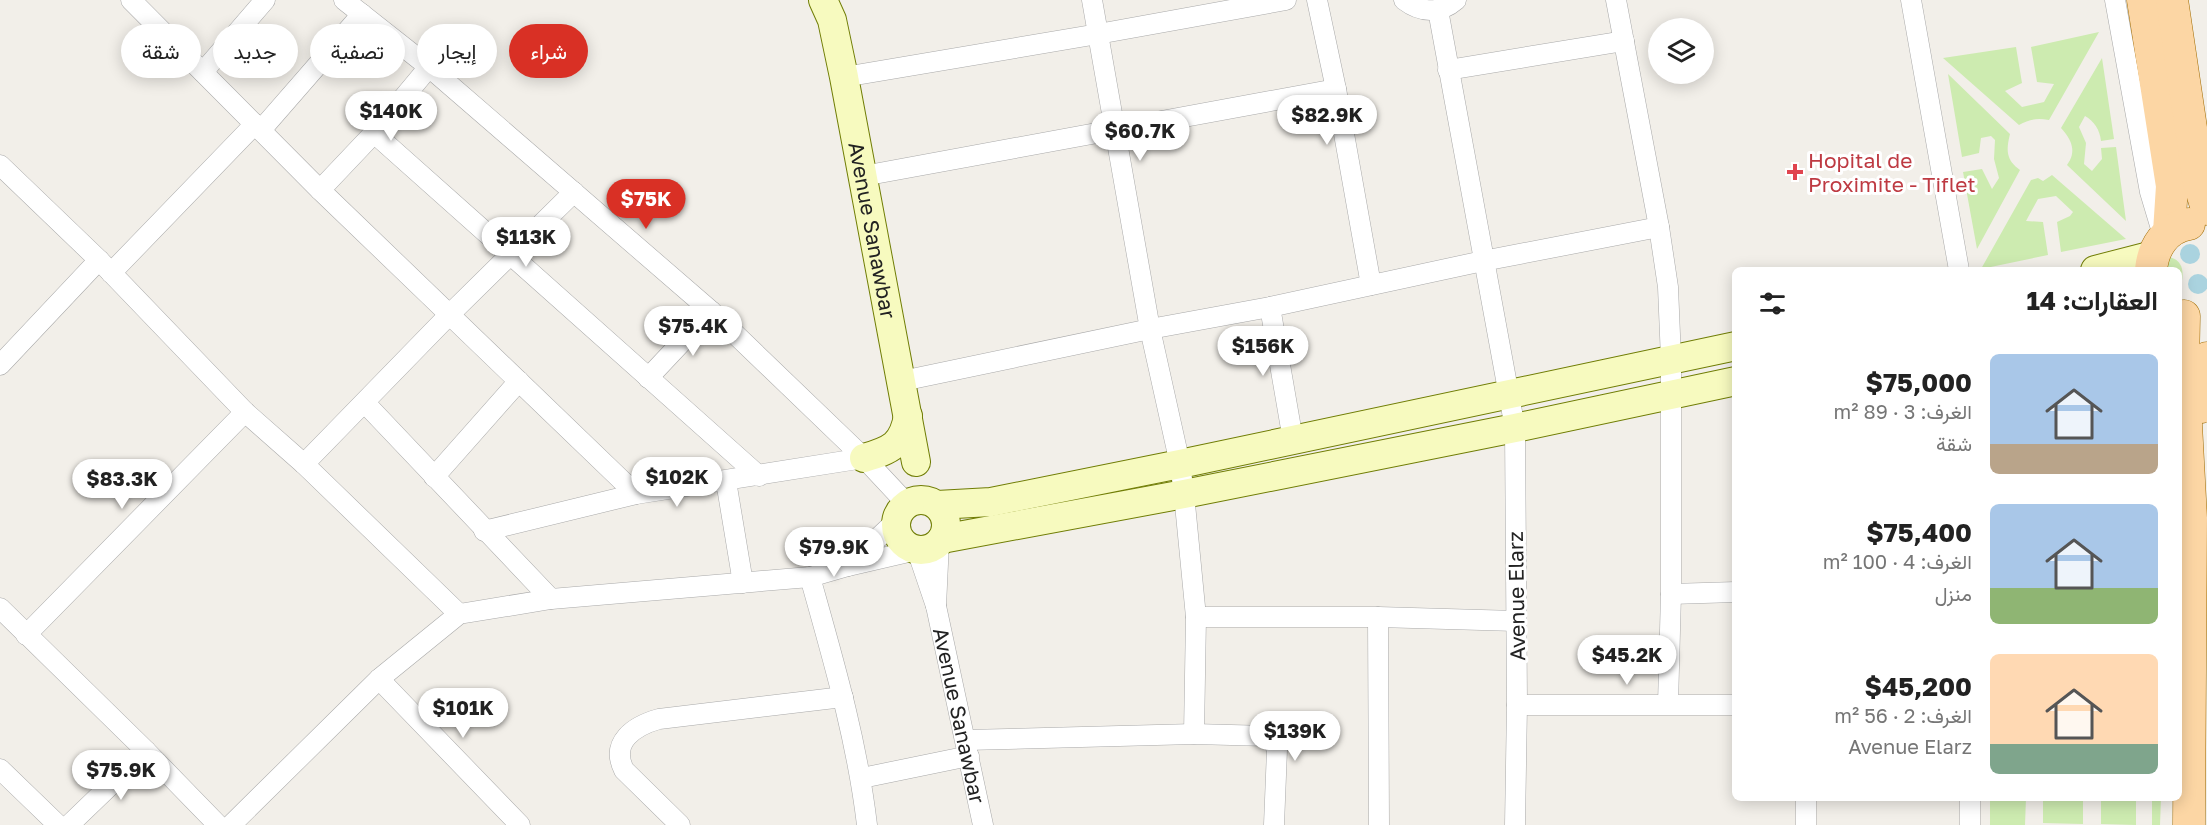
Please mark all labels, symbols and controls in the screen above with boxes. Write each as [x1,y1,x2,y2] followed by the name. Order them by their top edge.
[1648,18,1714,84] map controls
[1648,18,1714,84] button: layers
[121,24,201,78] chip: شقة
[213,24,298,78] chip: جديد
[310,24,405,78] chip: تصفية
[417,24,497,78] chip: إيجار
[509,24,588,78] chip: شراء
[349,91,433,142] pin: $140K
[1278,95,1376,146] pin: $82.9K
[359,98,423,122] text: $140K
[1291,102,1363,126] text: $82.9K
[1091,111,1189,162] pin: $60.7K
[1105,118,1175,142] text: $60.7K
[843,140,902,321] street label: Avenue Sanawbar
[1808,147,1976,197] place label: Hopital de Proximite - Tiflet
[1786,163,1804,181] marker: Hopital de Proximite - Tiflet
[610,179,682,230] pin: $75K
[621,186,672,210] text: $75K
[484,217,568,268] pin: $113K
[496,224,556,248] text: $113K
[2026,285,2158,316] text: العقارات: 14
[1756,287,1789,320] icon: filters
[644,306,742,357] pin: $75.4K
[658,313,728,337] text: $75.4K
[1221,326,1305,377] pin: $156K
[1231,333,1295,357] text: $156K
[1866,367,1972,398] text: $75,000
[2038,378,2110,450] icon: home
[1834,399,1972,423] text: الغرف: 3 · 89 m²
[1936,431,1972,455] text: شقة
[635,457,719,508] pin: $102K
[73,459,171,510] pin: $83.3K
[645,464,709,488] text: $102K
[86,466,158,490] text: $83.3K
[1866,517,1972,548] text: $75,400
[785,527,883,578] pin: $79.9K
[2038,528,2110,600] icon: home
[1502,531,1530,661] street label: Avenue Elarz
[799,534,869,558] text: $79.9K
[1823,549,1972,573] text: الغرف: 4 · 100 m²
[1935,581,1972,605] text: منزل
[928,625,991,806] street label: Avenue Sanawbar
[1578,635,1676,686] pin: $45.2K
[1591,642,1663,666] text: $45.2K
[1864,671,1972,702] text: $45,200
[2038,678,2110,750] icon: home
[421,688,505,739] pin: $101K
[432,695,494,719] text: $101K
[1834,703,1972,727] text: الغرف: 2 · 56 m²
[1253,711,1337,762] pin: $139K
[1263,718,1327,742] text: $139K
[1848,734,1972,758] text: Avenue Elarz
[72,750,170,801] pin: $75.9K
[86,757,156,781] text: $75.9K

